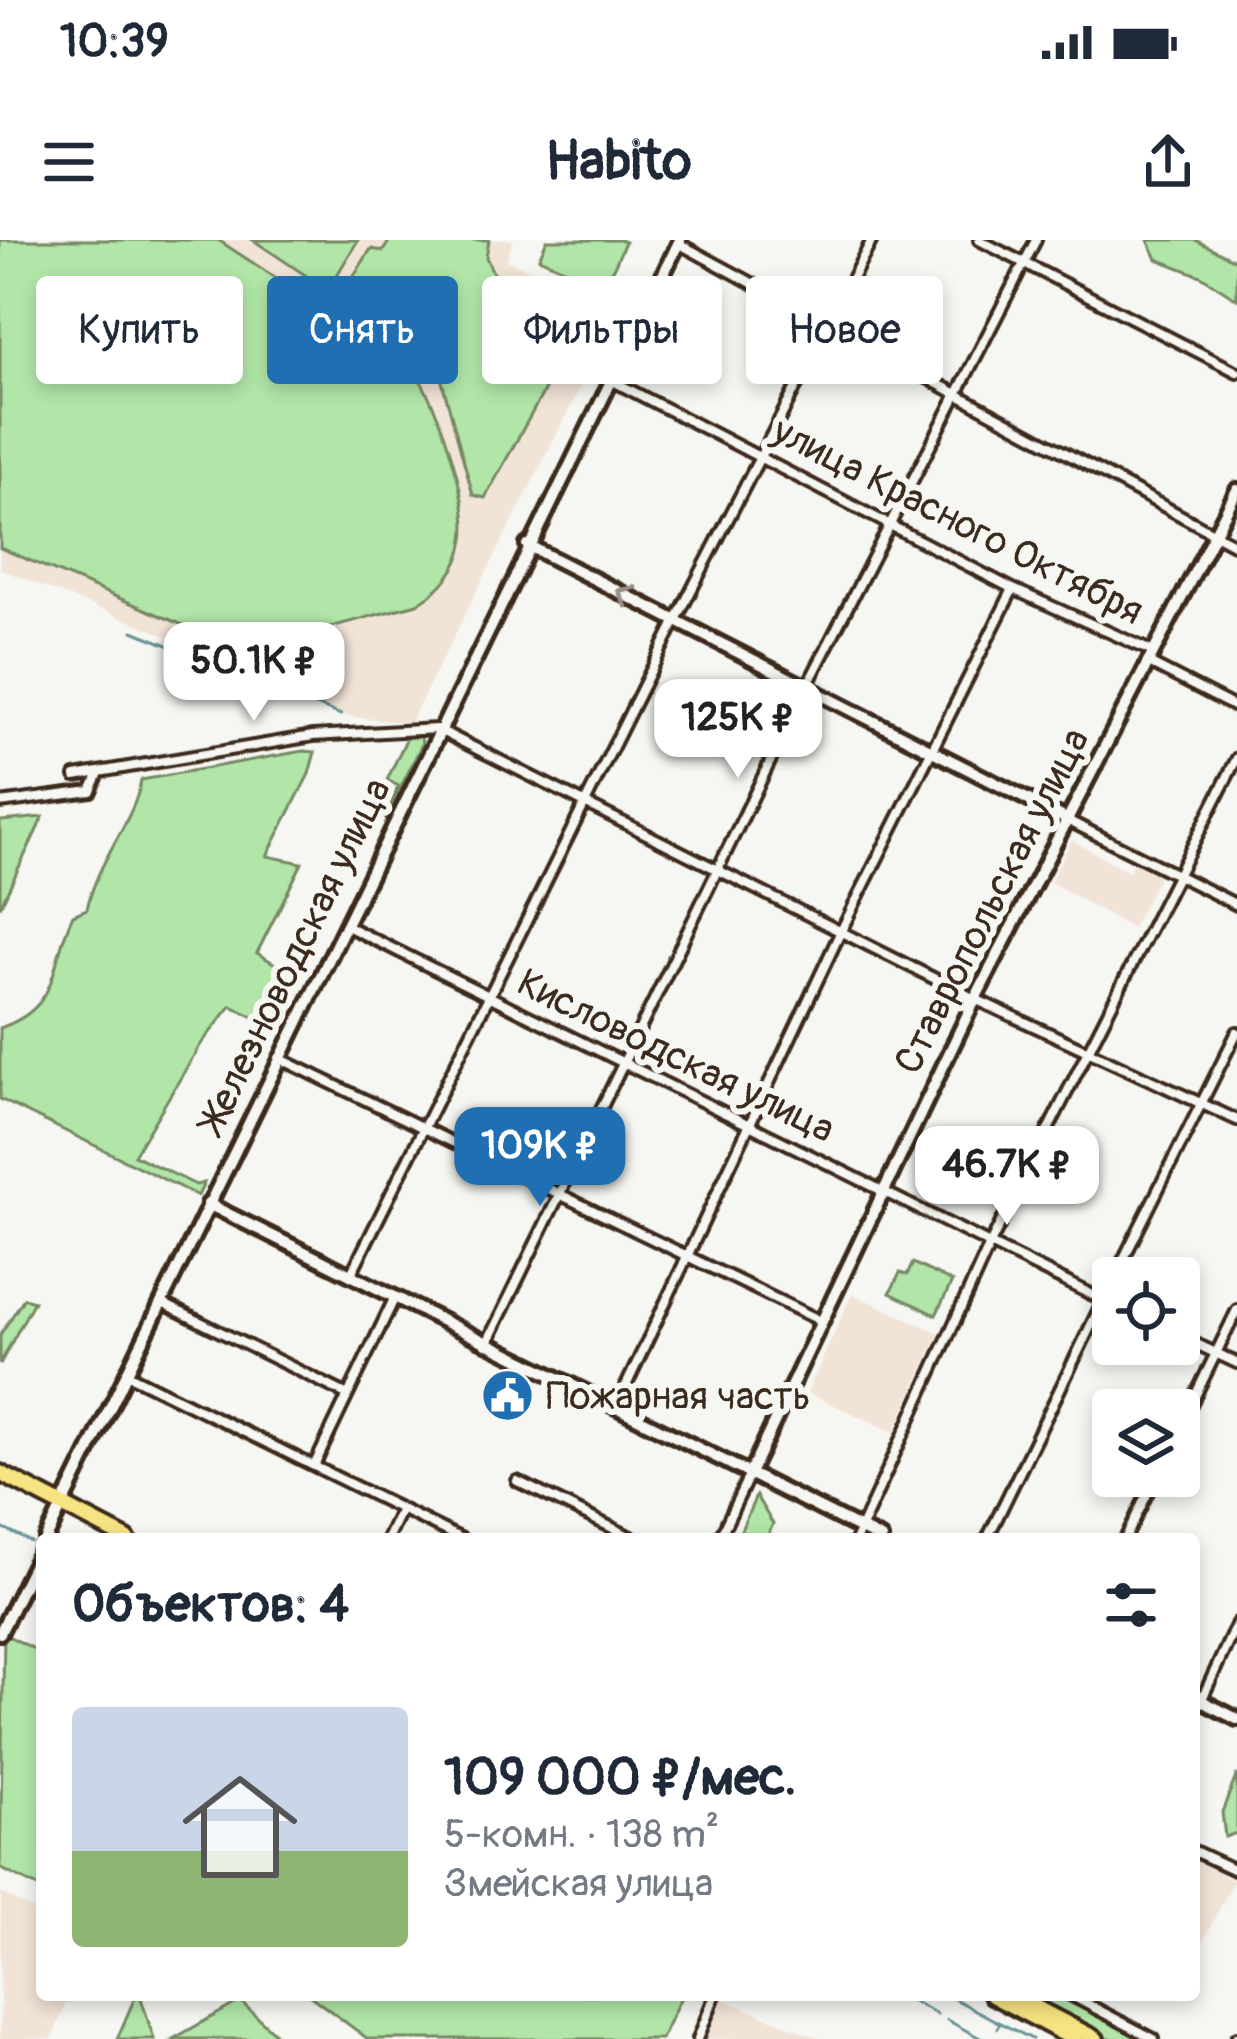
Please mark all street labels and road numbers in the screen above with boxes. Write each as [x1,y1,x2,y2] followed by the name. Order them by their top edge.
[764,406,1151,636] street label: улица Красного Октября
[884,720,1100,1082] street label: Ставропольская улица
[186,770,402,1144] street label: Железноводская улица
[510,958,842,1154] street label: Кисловодская улица

